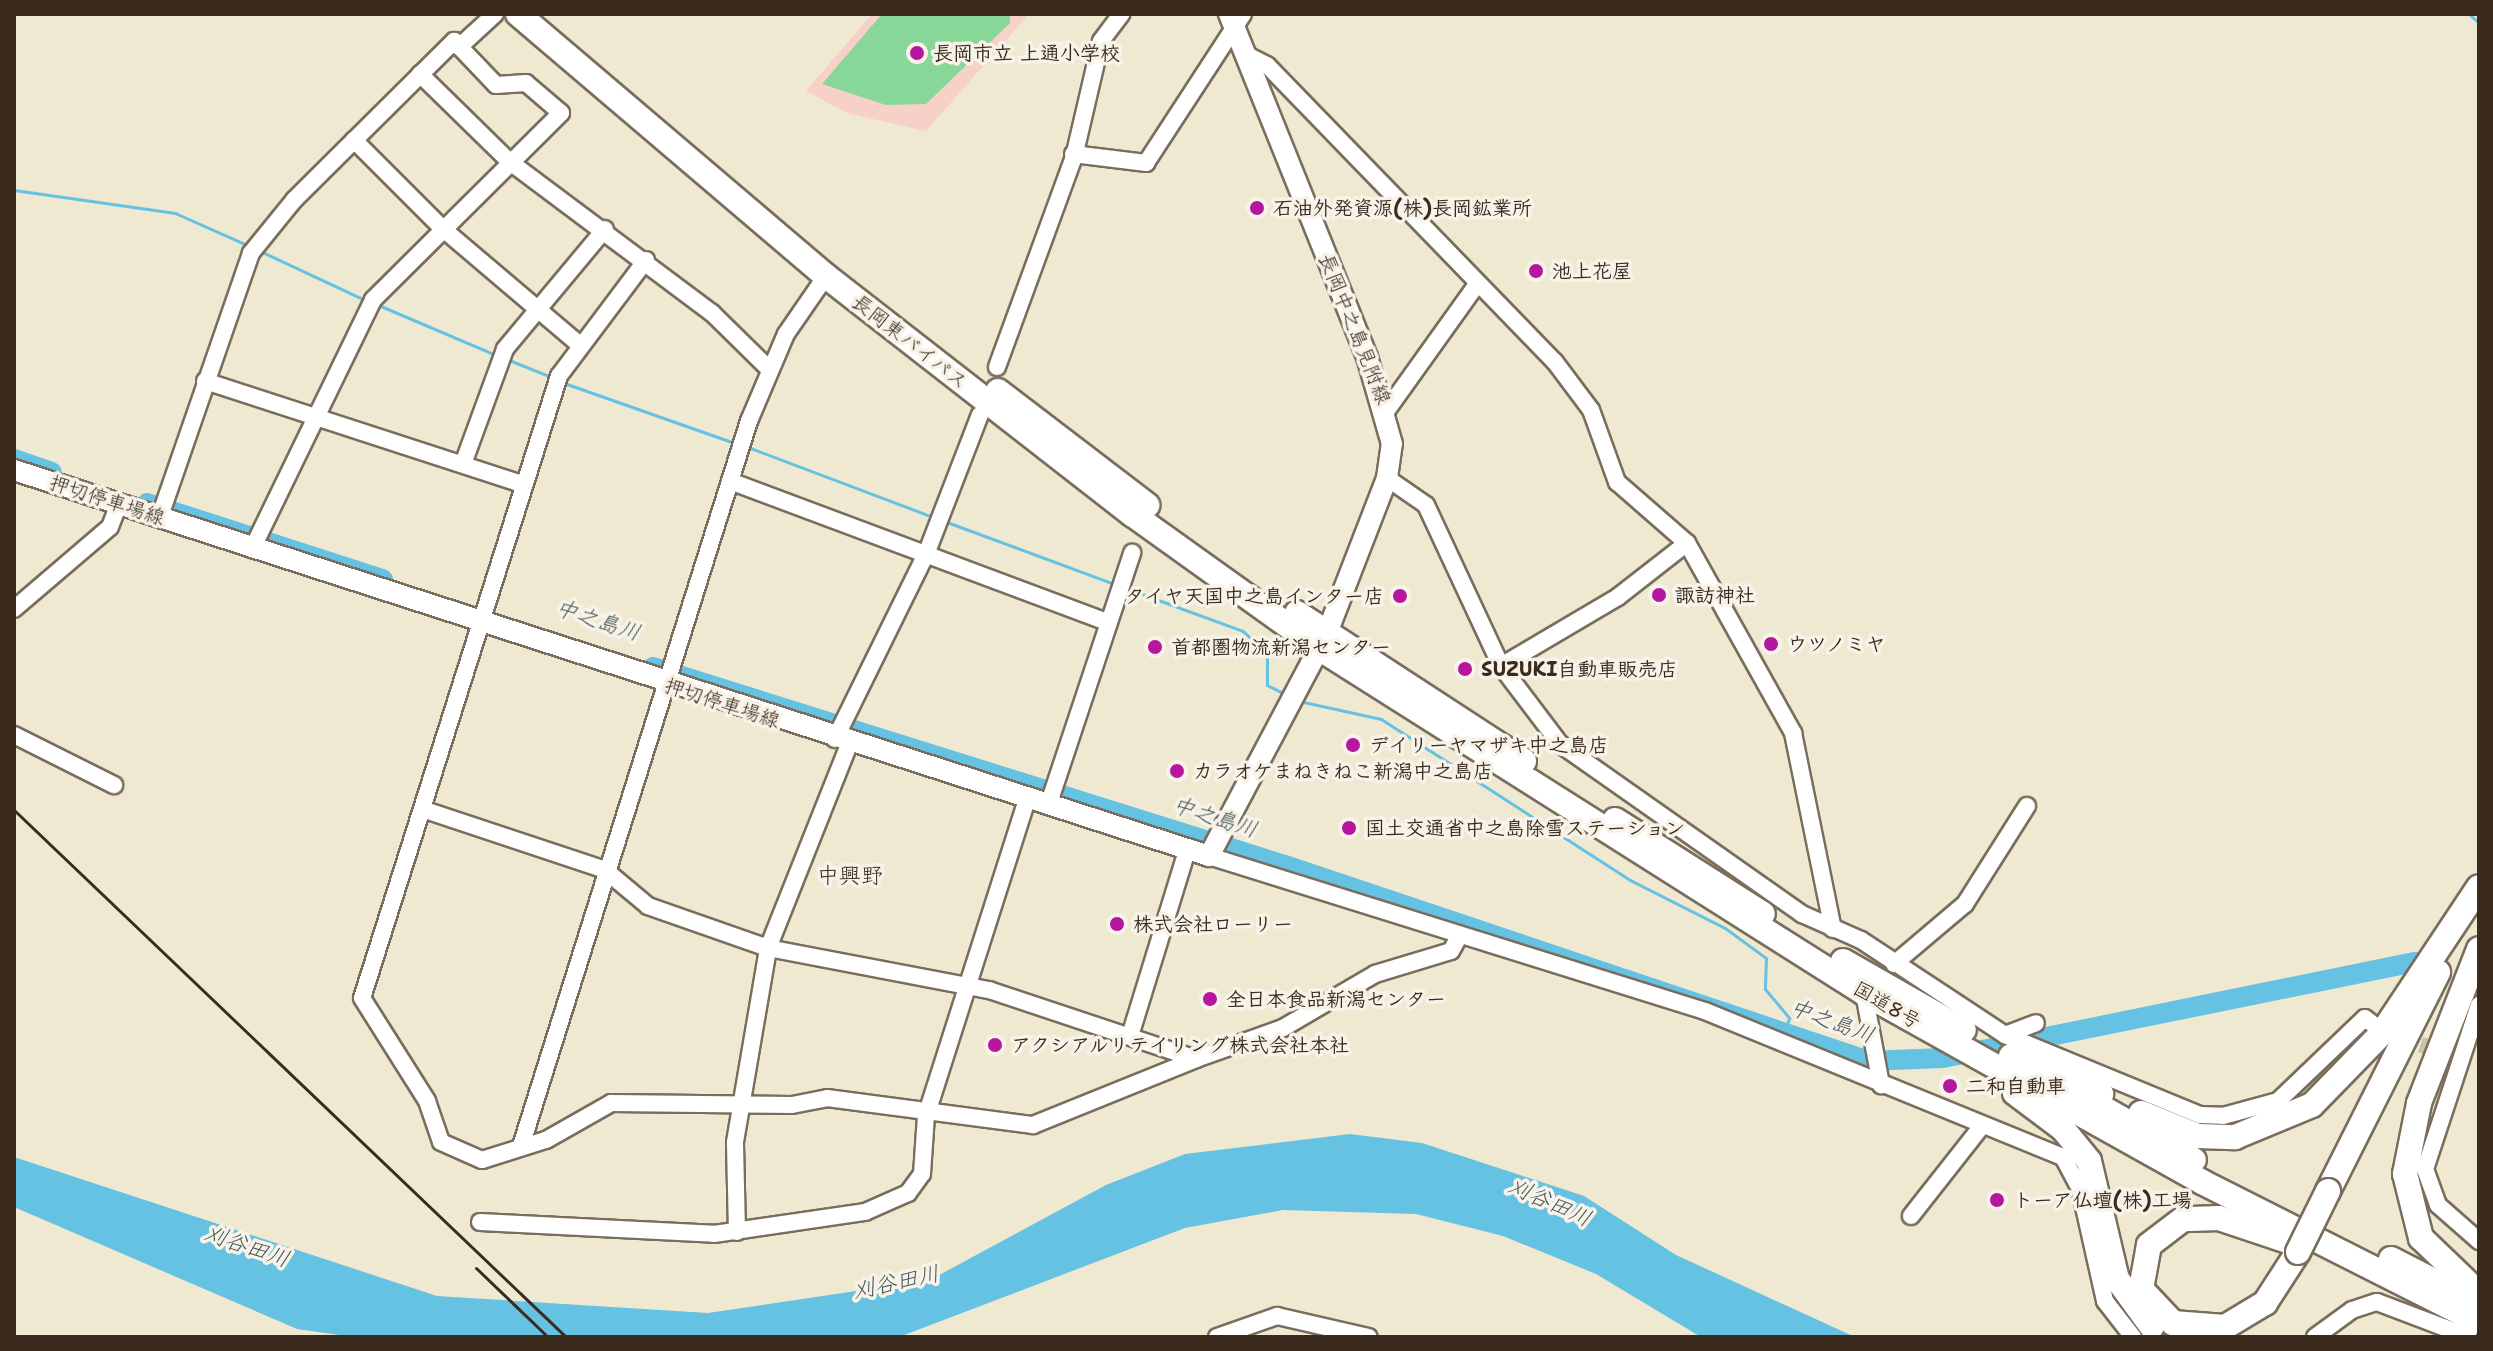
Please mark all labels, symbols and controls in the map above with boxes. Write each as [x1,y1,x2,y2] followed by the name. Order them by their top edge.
[933,41,1120,65] place label: 長岡市立 上通小学校
[908,44,926,62] marker: 長岡市立 上通小学校
[1273,196,1532,220] place label: 石油外発資源(株)長岡鉱業所
[1248,199,1266,217] marker: 石油外発資源(株)長岡鉱業所
[1314,250,1396,408] street label: 長岡中之島見附線
[1552,259,1632,283] place label: 池上花屋
[1527,262,1545,280] marker: 池上花屋
[847,289,973,395] street label: 長岡東バイパス
[46,470,168,530] street label: 押切停車場線
[1675,583,1755,607] place label: 諏訪神社
[1124,584,1384,608] place label: タイヤ天国中之島インター店
[1650,586,1668,604] marker: 諏訪神社
[1391,587,1409,605] marker: タイヤ天国中之島インター店
[552,594,644,646] water label: 中之島川
[1787,632,1887,656] place label: ウツノミヤ
[1171,635,1391,659] place label: 首都圏物流新潟センター
[1762,635,1780,653] marker: ウツノミヤ
[1146,638,1164,656] marker: 首都圏物流新潟センター
[1481,657,1677,681] place label: SUZUKI自動車販売店
[1456,660,1474,678] marker: SUZUKI自動車販売店
[661,673,783,733] street label: 押切停車場線
[1369,733,1609,757] place label: デイリーヤマザキ中之島店
[1344,736,1362,754] marker: デイリーヤマザキ中之島店
[1193,759,1493,783] place label: カラオケまねきねこ新潟中之島店
[1168,762,1186,780] marker: カラオケまねきねこ新潟中之島店
[1169,791,1261,843] water label: 中之島川
[1365,816,1685,840] place label: 国土交通省中之島除雪ステーション
[1340,819,1358,837] marker: 国土交通省中之島除雪ステーション
[817,863,883,889] district label: 中興野
[1133,912,1293,936] place label: 株式会社ローリー
[1108,915,1126,933] marker: 株式会社ローリー
[1849,976,1925,1034] street label: 国道8号
[1226,987,1446,1011] place label: 全日本食品新潟センター
[1201,990,1219,1008] marker: 全日本食品新潟センター
[1786,994,1878,1048] water label: 中之島川
[1011,1033,1351,1057] place label: アクシアルリテイリング株式会社本社
[986,1036,1004,1054] marker: アクシアルリテイリング株式会社本社
[1966,1074,2066,1098] place label: 二和自動車
[1941,1077,1959,1095] marker: 二和自動車
[1504,1172,1596,1232] water label: 刈谷田川
[2013,1188,2192,1212] place label: トーア仏壇(株)工場
[1988,1191,2006,1209] marker: トーア仏壇(株)工場
[201,1219,293,1273] water label: 刈谷田川
[850,1260,942,1304] water label: 刈谷田川

